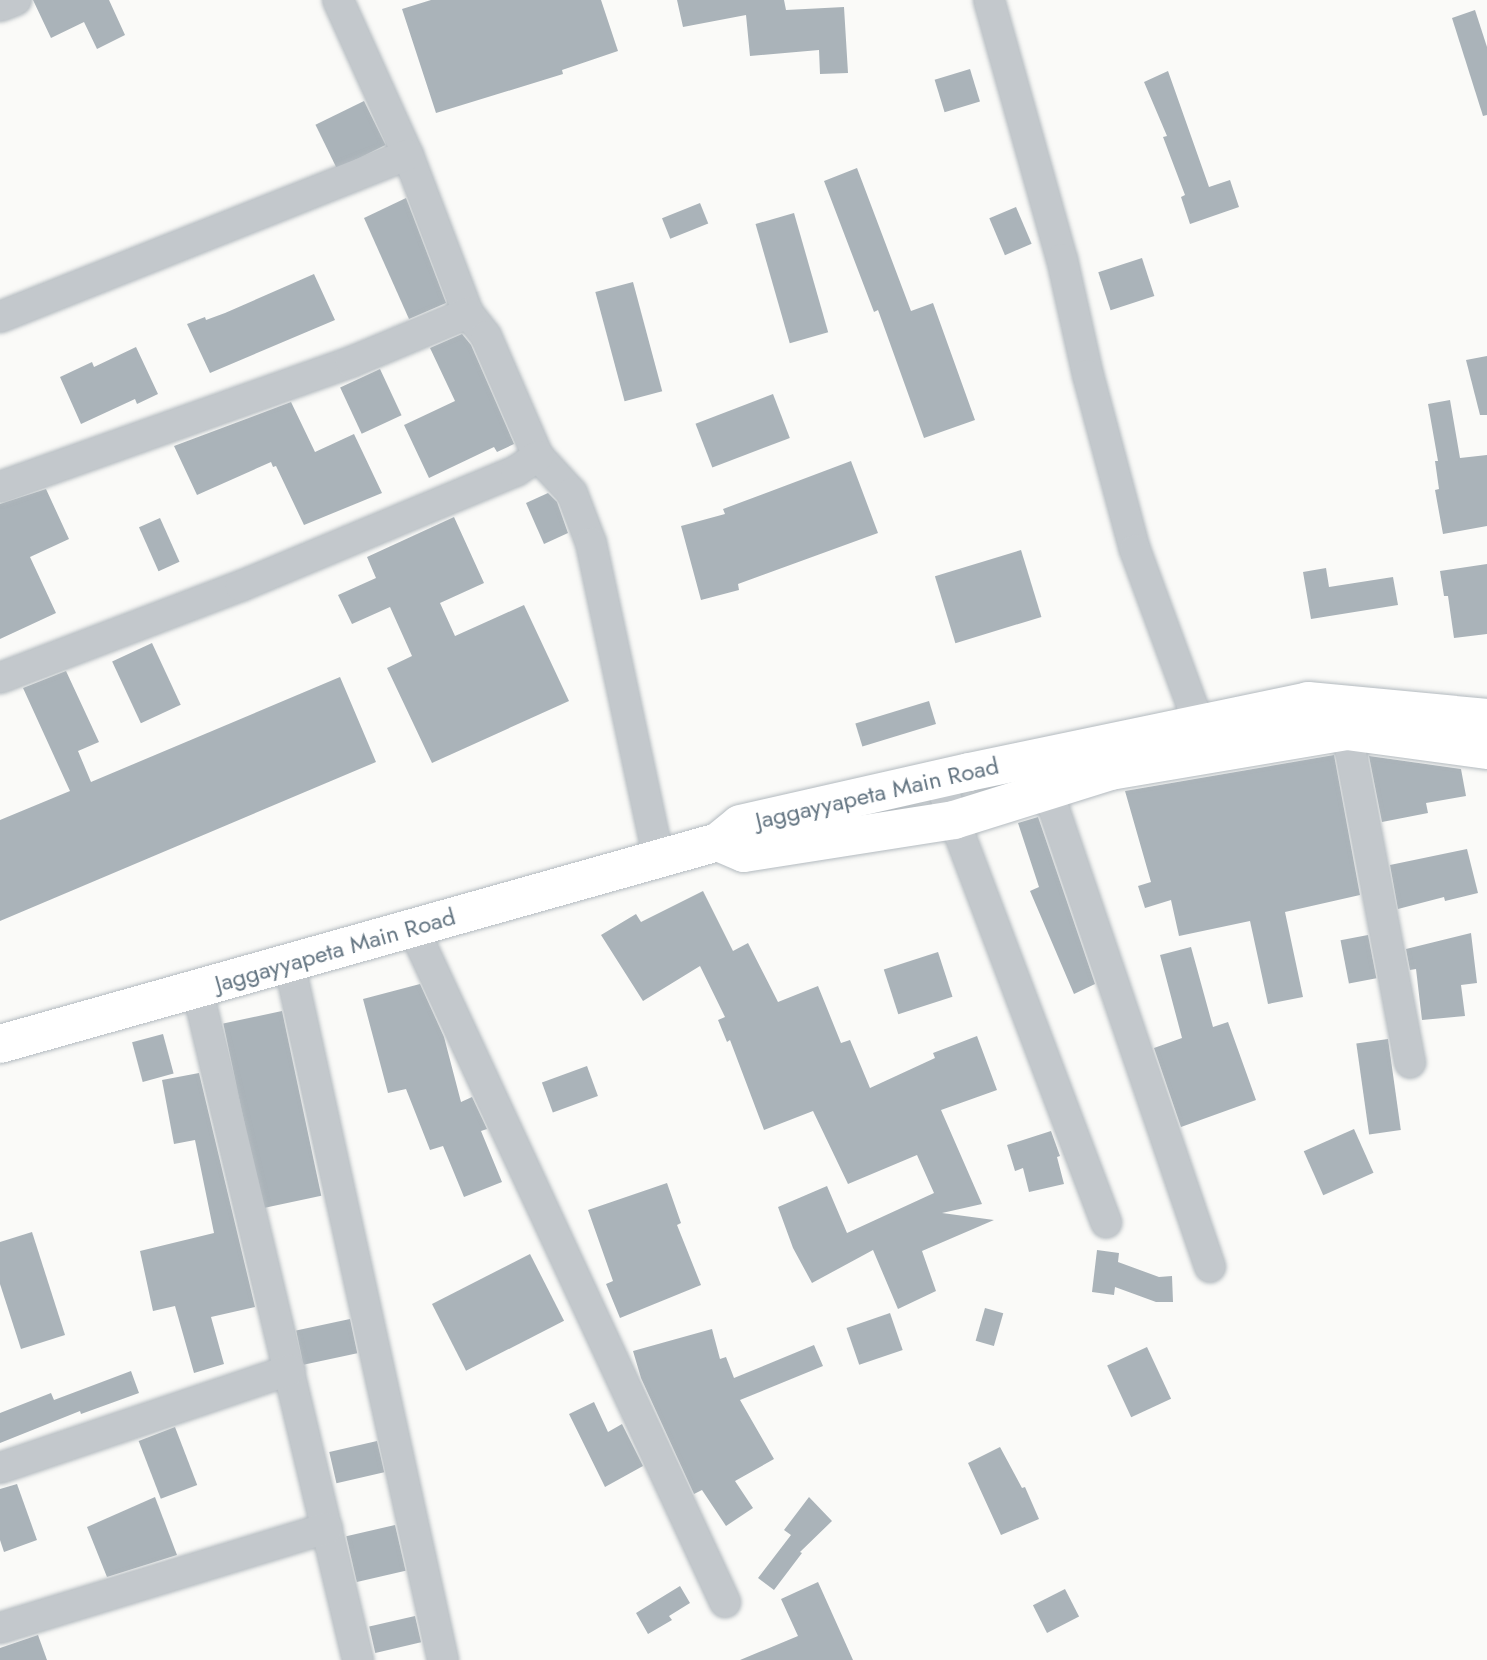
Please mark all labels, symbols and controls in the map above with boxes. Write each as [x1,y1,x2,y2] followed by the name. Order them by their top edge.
[753,751,1001,835] street label: Jaggayyapeta Main Road
[211,902,459,998] street label: Jaggayyapeta Main Road

